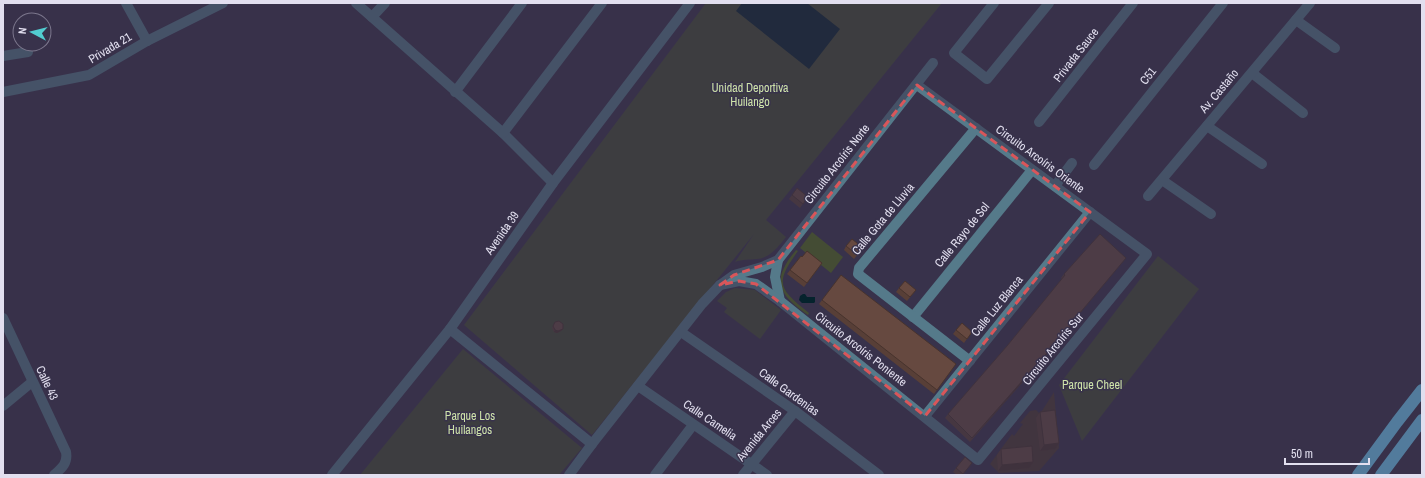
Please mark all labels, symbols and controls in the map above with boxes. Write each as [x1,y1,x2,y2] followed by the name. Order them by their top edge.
[12,12,52,52] north arrow
[1050,25,1102,85] street label: Privada Sauce
[15,27,29,35] text: N
[85,29,135,67] street label: Privada 21
[1136,64,1160,88] street label: C51
[1195,66,1242,117] street label: Av. Castaño
[711,80,789,110] park label: Unidad Deportiva Huilango
[801,121,873,207] street label: Circuito Arcoíris Norte
[992,121,1088,197] street label: Circuito Arcoíris Oriente
[848,179,918,258] street label: Calle Gota de Lluvia
[931,199,993,271] street label: Calle Rayo de Sol
[481,208,523,259] street label: Avenida 39
[968,272,1027,340] street label: Calle Luz Blanca
[812,308,910,390] street label: Circuito Arcoíris Poniente
[1019,309,1088,388] street label: Circuito Arcoíris Sur
[32,363,62,403] street label: Calle 43
[756,365,823,419] street label: Calle Gardenias
[1062,377,1122,393] park label: Parque Cheel
[680,396,741,444] street label: Calle Camelia
[732,405,785,465] street label: Avenida Arces
[445,408,495,438] park label: Parque Los Huilangos
[1285,440,1369,466] scale bar
[1291,446,1313,462] text: 50 m

